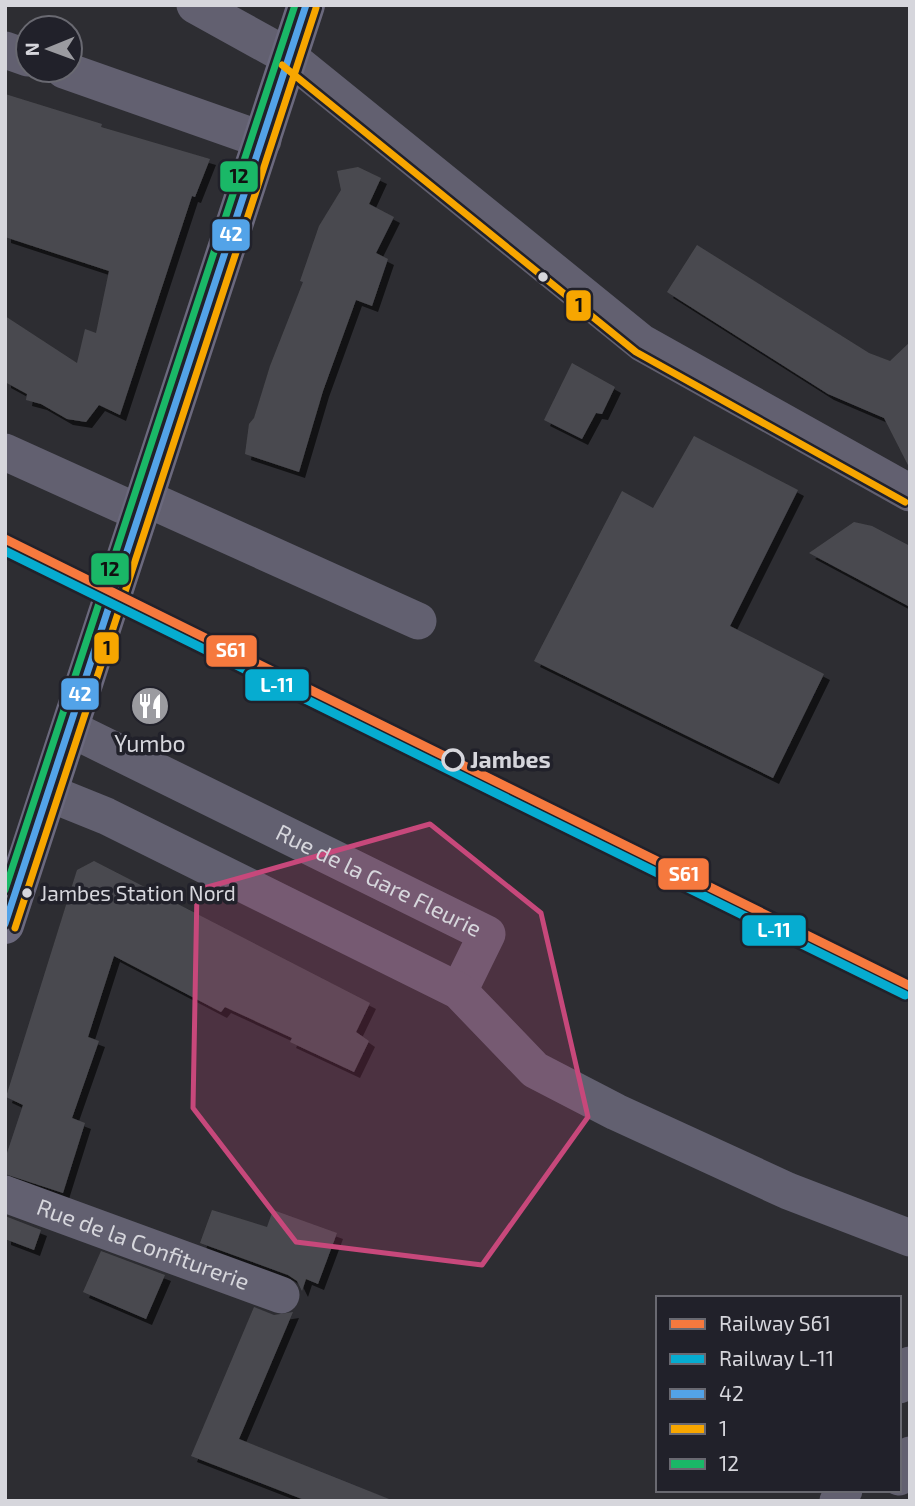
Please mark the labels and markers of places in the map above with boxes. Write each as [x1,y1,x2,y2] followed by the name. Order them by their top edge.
[536,270,550,284] unlabelled marker
[129,685,171,727] restaurant icon: Yumbo
[114,729,186,757] place label: Yumbo
[470,745,551,773] place label: Jambes
[442,749,464,771] marker: Jambes
[40,880,236,905] place label: Jambes Station Nord
[20,886,34,900] marker: Jambes Station Nord

